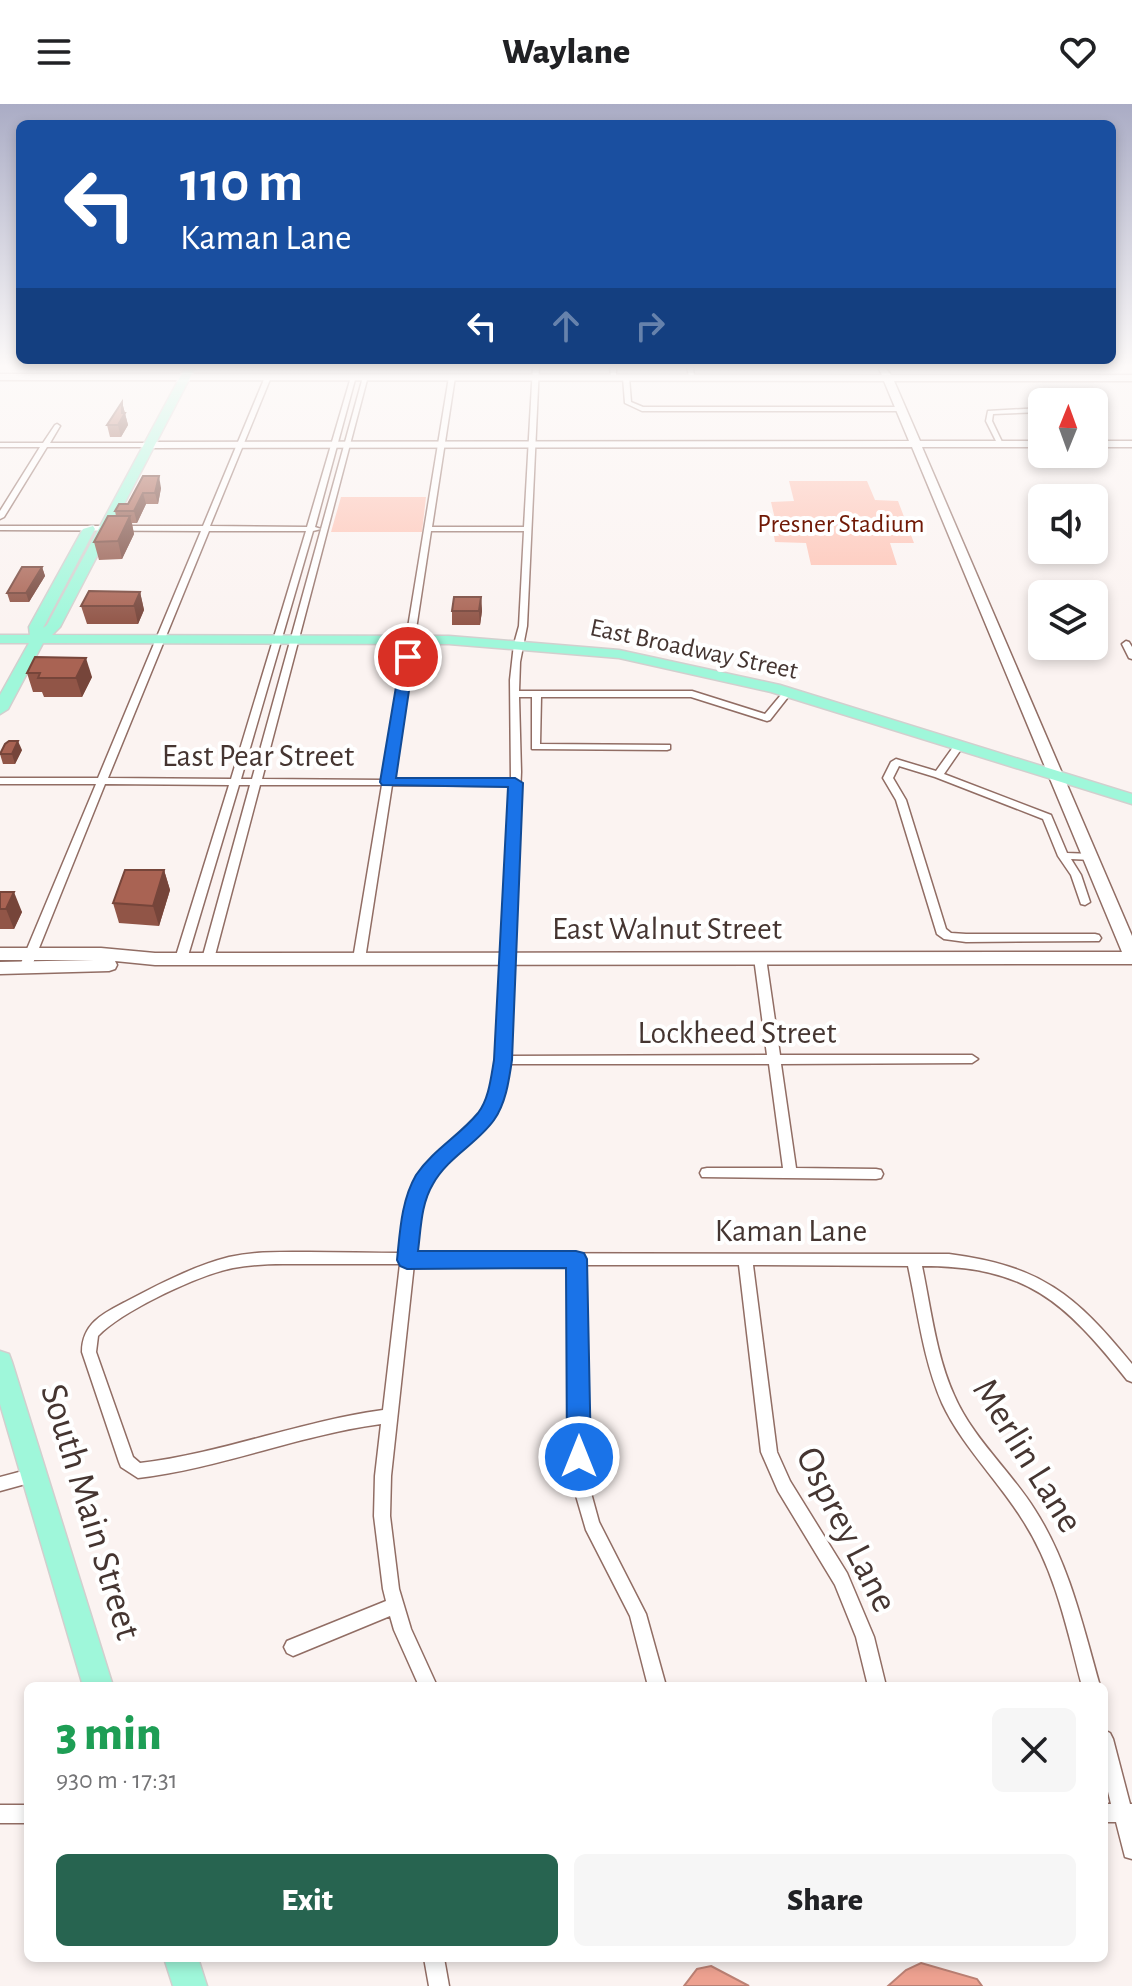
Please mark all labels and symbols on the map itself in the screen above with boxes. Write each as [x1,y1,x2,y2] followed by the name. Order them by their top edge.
[1028,388,1108,468] north arrow
[757,511,925,537] park label: Presner Stadium
[588,614,800,684] street label: East Broadway Street
[374,623,442,691] pin
[162,740,354,772] street label: East Pear Street
[552,913,782,945] street label: East Walnut Street
[638,1017,836,1049] street label: Lockheed Street
[715,1215,867,1247] street label: Kaman Lane
[965,1372,1089,1540] street label: Merlin Lane
[33,1380,147,1644] street label: South Main Street
[537,1415,621,1499] position arrow
[788,1441,904,1619] street label: Osprey Lane

